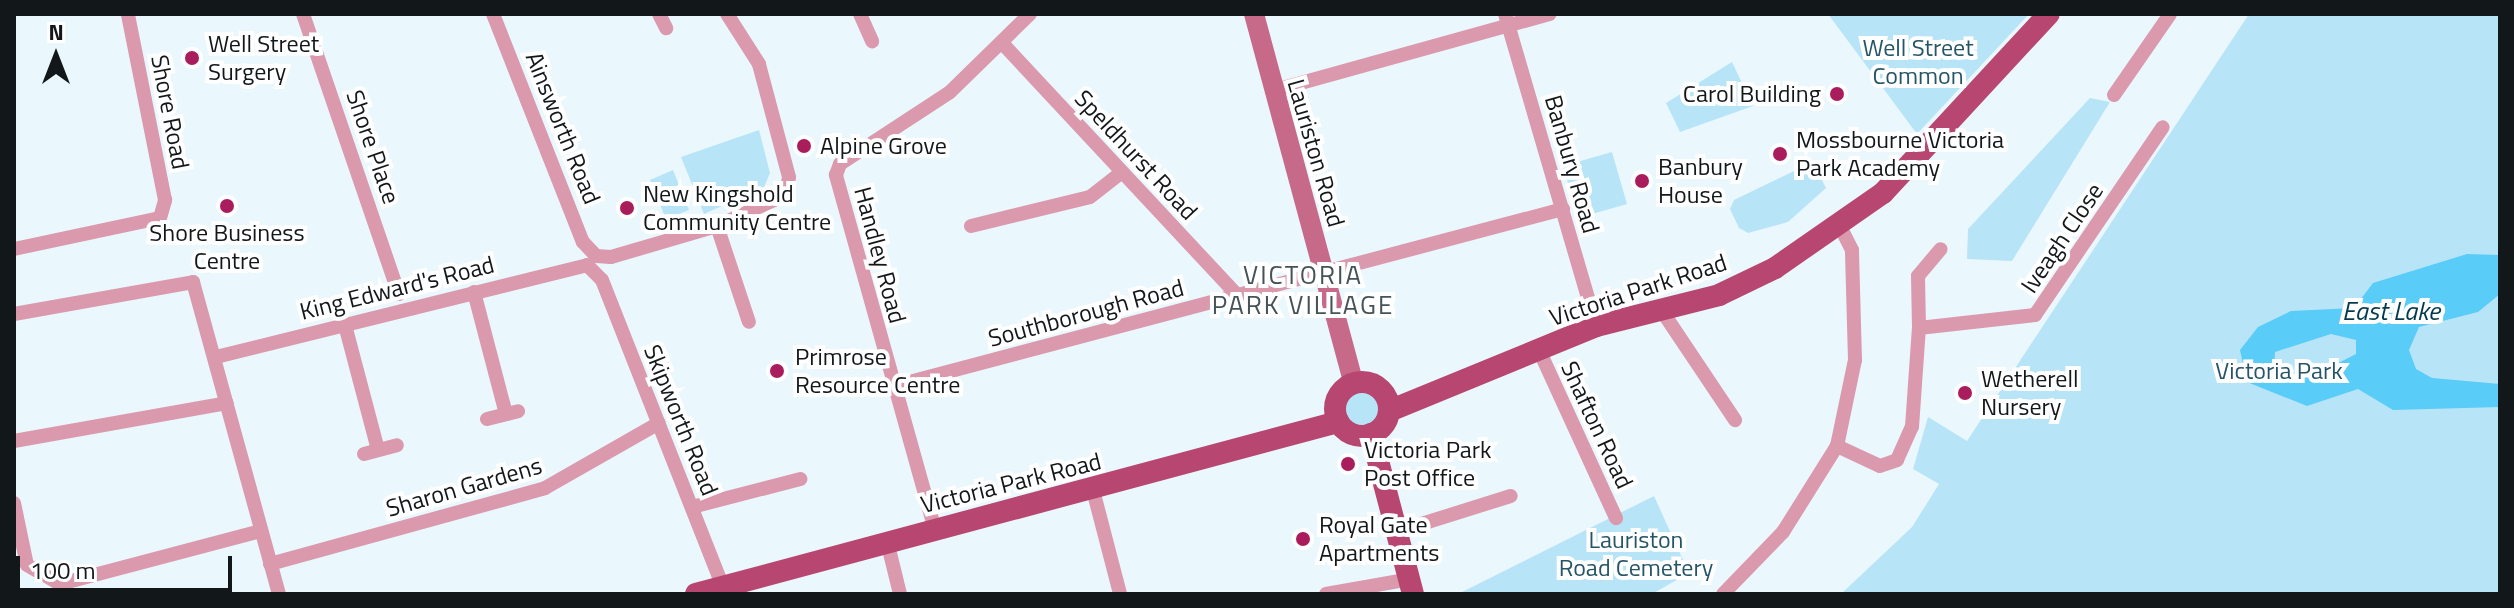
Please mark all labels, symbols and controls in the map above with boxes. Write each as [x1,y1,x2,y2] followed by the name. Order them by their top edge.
[48,15,64,49] text: N
[16,16,96,96] north arrow
[208,30,319,86] place label: Well Street Surgery
[1862,34,1974,90] park label: Well Street Common
[519,48,607,208] street label: Ainsworth Road
[183,49,201,67] marker: Well Street Surgery
[145,52,195,172] street label: Shore Road
[1281,76,1351,230] street label: Lauriston Road
[1683,80,1821,108] place label: Carol Building
[1069,84,1203,226] street label: Speldhurst Road
[1828,85,1846,103] marker: Carol Building
[340,86,406,208] street label: Shore Place
[1539,92,1605,236] street label: Banbury Road
[1796,126,2004,182] place label: Mossbourne Victoria Park Academy
[820,132,947,160] place label: Alpine Grove
[795,137,813,155] marker: Alpine Grove
[1771,145,1789,163] marker: Mossbourne Victoria Park Academy
[1658,153,1743,209] place label: Banbury House
[1633,172,1651,190] marker: Banbury House
[2015,178,2109,298] street label: Iveagh Close
[643,180,831,236] place label: New Kingshold Community Centre
[848,184,912,326] street label: Handley Road
[218,197,236,215] marker: Shore Business Centre
[618,199,636,217] marker: New Kingshold Community Centre
[149,219,305,275] place label: Shore Business Centre
[1546,248,1730,332] street label: Victoria Park Road
[297,250,497,326] street label: King Edward's Road
[1212,259,1394,320] district label: VICTORIA PARK VILLAGE
[985,273,1187,353] street label: Southborough Road
[2342,295,2440,327] water label: East Lake
[638,340,724,500] street label: Skipworth Road
[795,343,960,399] place label: Primrose Resource Centre
[1555,357,1639,493] street label: Shafton Road
[2215,357,2343,385] park label: Victoria Park
[766,360,788,382] marker: Primrose Resource Centre
[1981,365,2079,421] place label: Wetherell Nursery
[1956,384,1974,402] marker: Wetherell Nursery
[1364,436,1492,492] place label: Victoria Park Post Office
[918,447,1104,519] street label: Victoria Park Road
[383,451,545,523] street label: Sharon Gardens
[1339,455,1357,473] marker: Victoria Park Post Office
[1319,511,1439,567] place label: Royal Gate Apartments
[1559,526,1713,582] park label: Lauriston Road Cemetery
[1294,530,1312,548] marker: Royal Gate Apartments
[20,540,236,590] scale bar
[30,552,96,588] text: 100 m

